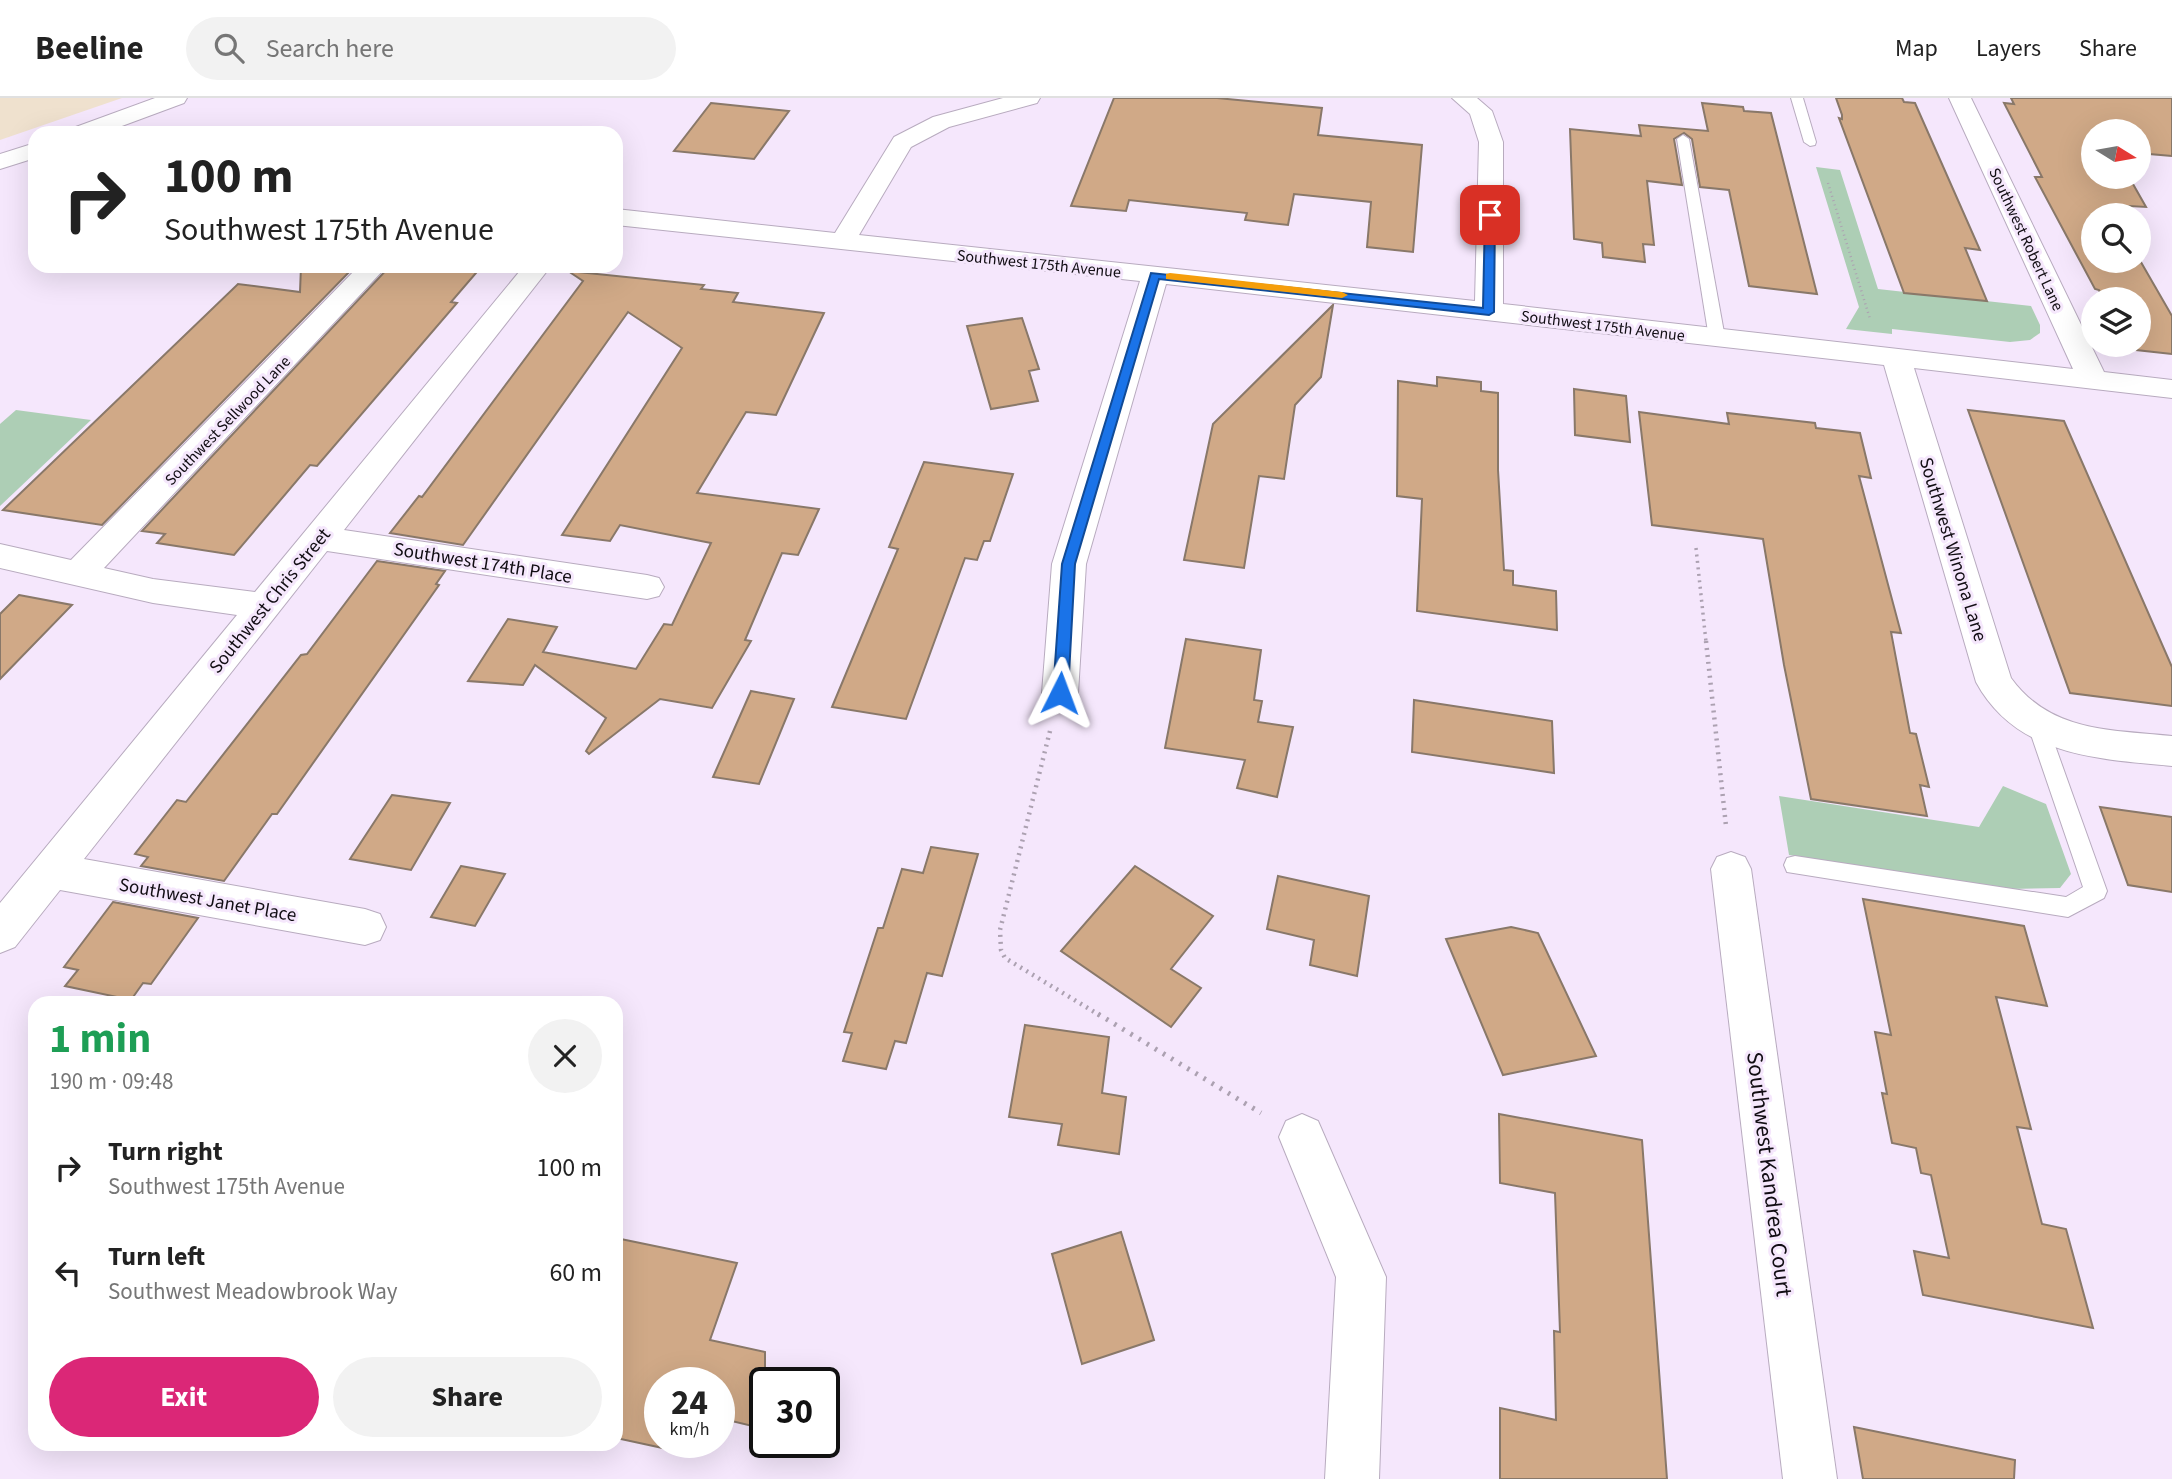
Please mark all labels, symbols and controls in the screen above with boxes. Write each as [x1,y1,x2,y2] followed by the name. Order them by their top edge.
[186,17,676,80] search box
[35,25,144,72] text: Beeline
[210,29,248,67] icon: search
[266,30,394,67] text: Search here
[1895,31,1938,66] text: Map
[1976,31,2041,66] text: Layers
[2079,31,2137,66] text: Share
[2081,119,2151,189] north arrow
[2081,119,2151,357] map controls
[164,142,293,212] text: 100 m
[49,154,140,245] icon: right
[1983,164,2069,315] street label: Southwest Robert Lane
[1460,185,1520,245] pin
[1471,196,1509,234] icon: arrive
[2081,203,2151,273] button: search
[164,207,494,253] text: Southwest 175th Avenue
[956,244,1122,284] street label: Southwest 175th Avenue
[2081,287,2151,357] button: layers
[1520,305,1686,347] street label: Southwest 175th Avenue
[160,351,296,490] street label: Southwest Sellwood Lane
[1912,454,1993,645] street label: Southwest Winona Lane
[203,522,338,679] street label: Southwest Chris Street
[392,536,574,591] street label: Southwest 174th Place
[1023,656,1097,730] position arrow
[117,872,299,929] street label: Southwest Janet Place
[49,1009,151,1069] text: 1 min
[528,1019,602,1093] button: close
[1738,1050,1801,1298] street label: Southwest Kandrea Court
[49,1065,173,1098] text: 190 m · 09:48
[108,1133,223,1170] text: Turn right
[49,1149,87,1187] icon: right
[536,1149,602,1186] text: 100 m
[108,1170,345,1203] text: Southwest 175th Avenue
[108,1238,205,1275] text: Turn left
[49,1254,87,1292] icon: left
[549,1254,602,1291] text: 60 m
[108,1275,397,1308] text: Southwest Meadowbrook Way
[49,1357,319,1437] button: Exit
[333,1357,602,1437] button: Share
[749,1367,840,1458] speed limit sign: 30
[671,1378,708,1428] text: 24
[670,1417,709,1442] text: km/h

